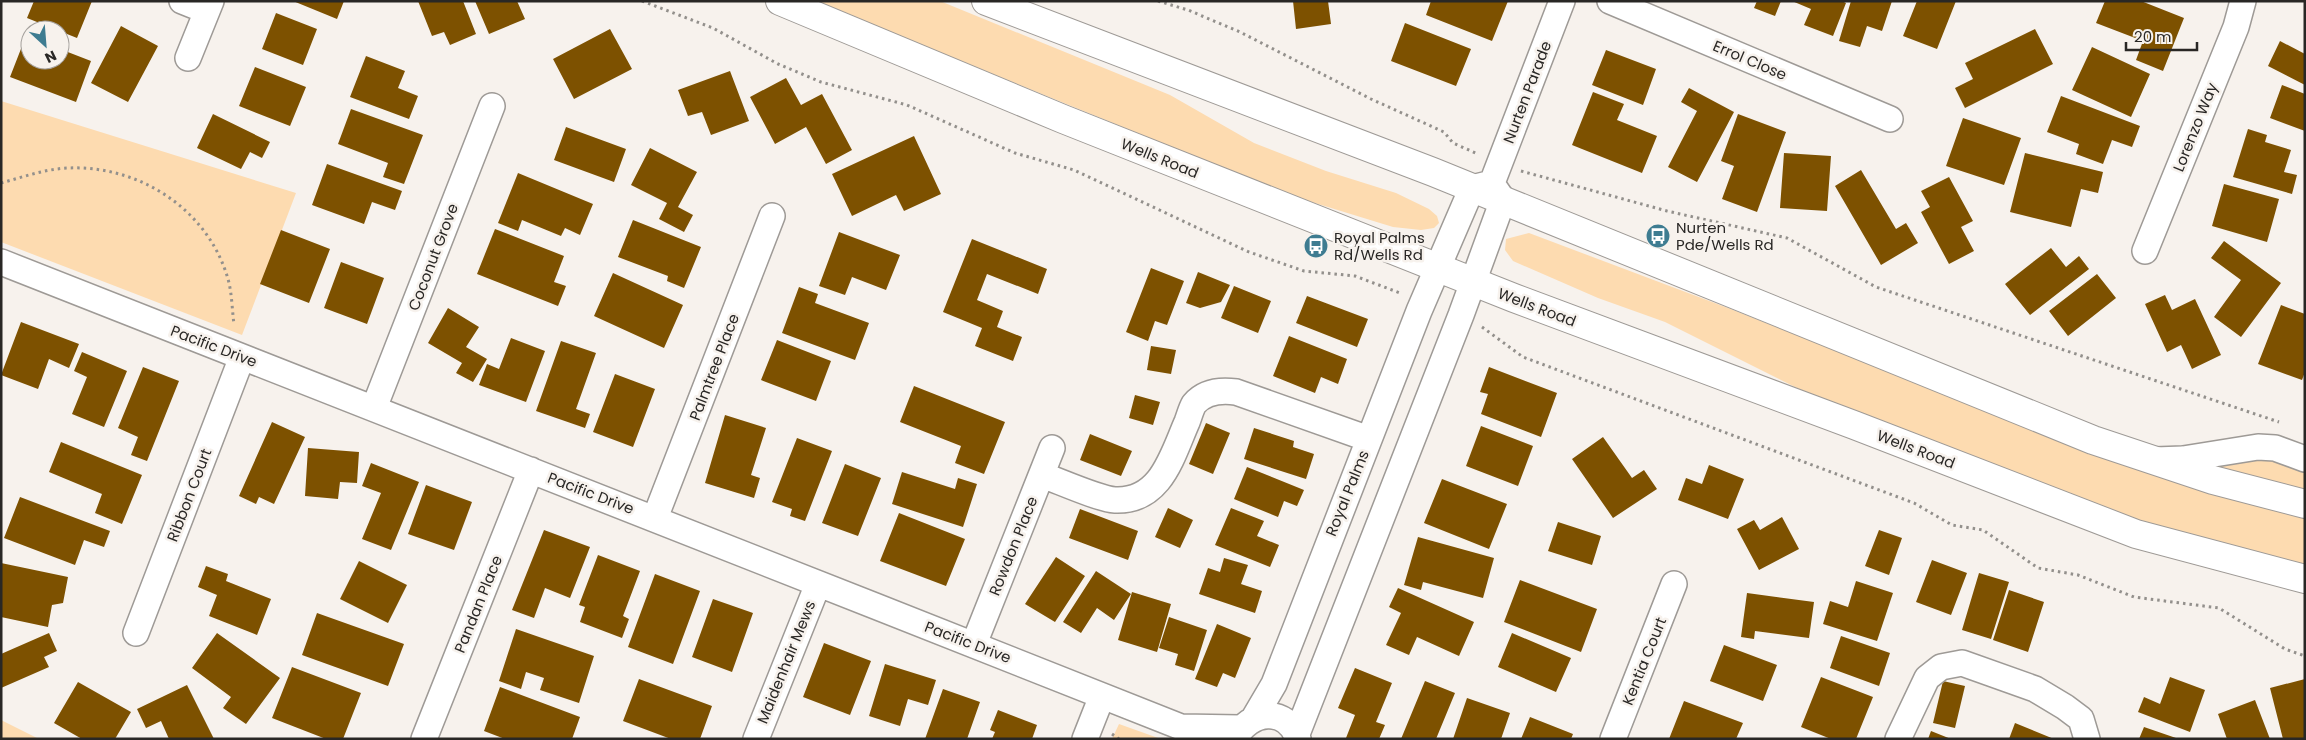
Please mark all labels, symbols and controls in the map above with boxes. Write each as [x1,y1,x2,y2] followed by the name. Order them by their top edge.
[20,20,70,70] north arrow
[2126,20,2197,52] scale bar
[2134,26,2172,47] text: 20 m
[1710,35,1790,85] street label: Errol Close
[1498,38,1556,146] street label: Nurten Parade
[42,45,60,68] text: N
[2168,79,2223,175] street label: Lorenzo Way
[1118,133,1202,183] street label: Wells Road
[403,200,463,314] street label: Coconut Grove
[1676,217,1774,255] place label: Nurten Pde/Wells Rd
[1645,223,1671,249] bus stop icon: Nurten Pde/Wells Rd
[1334,227,1425,265] place label: Royal Palms Rd/Wells Rd
[1303,233,1329,259] bus stop icon: Royal Palms Rd/Wells Rd
[1495,282,1579,332] street label: Wells Road
[684,311,744,423] street label: Palmtree Place
[168,320,260,372] street label: Pacific Drive
[1874,424,1958,474] street label: Wells Road
[162,445,216,545] street label: Ribbon Court
[1320,447,1374,539] street label: Royal Palms
[545,467,637,519] street label: Pacific Drive
[984,493,1042,599] street label: Rowdon Place
[449,552,507,656] street label: Pandan Place
[752,597,820,727] street label: Maidenhair Mews
[1617,614,1671,708] street label: Kentia Court
[922,616,1014,668] street label: Pacific Drive

